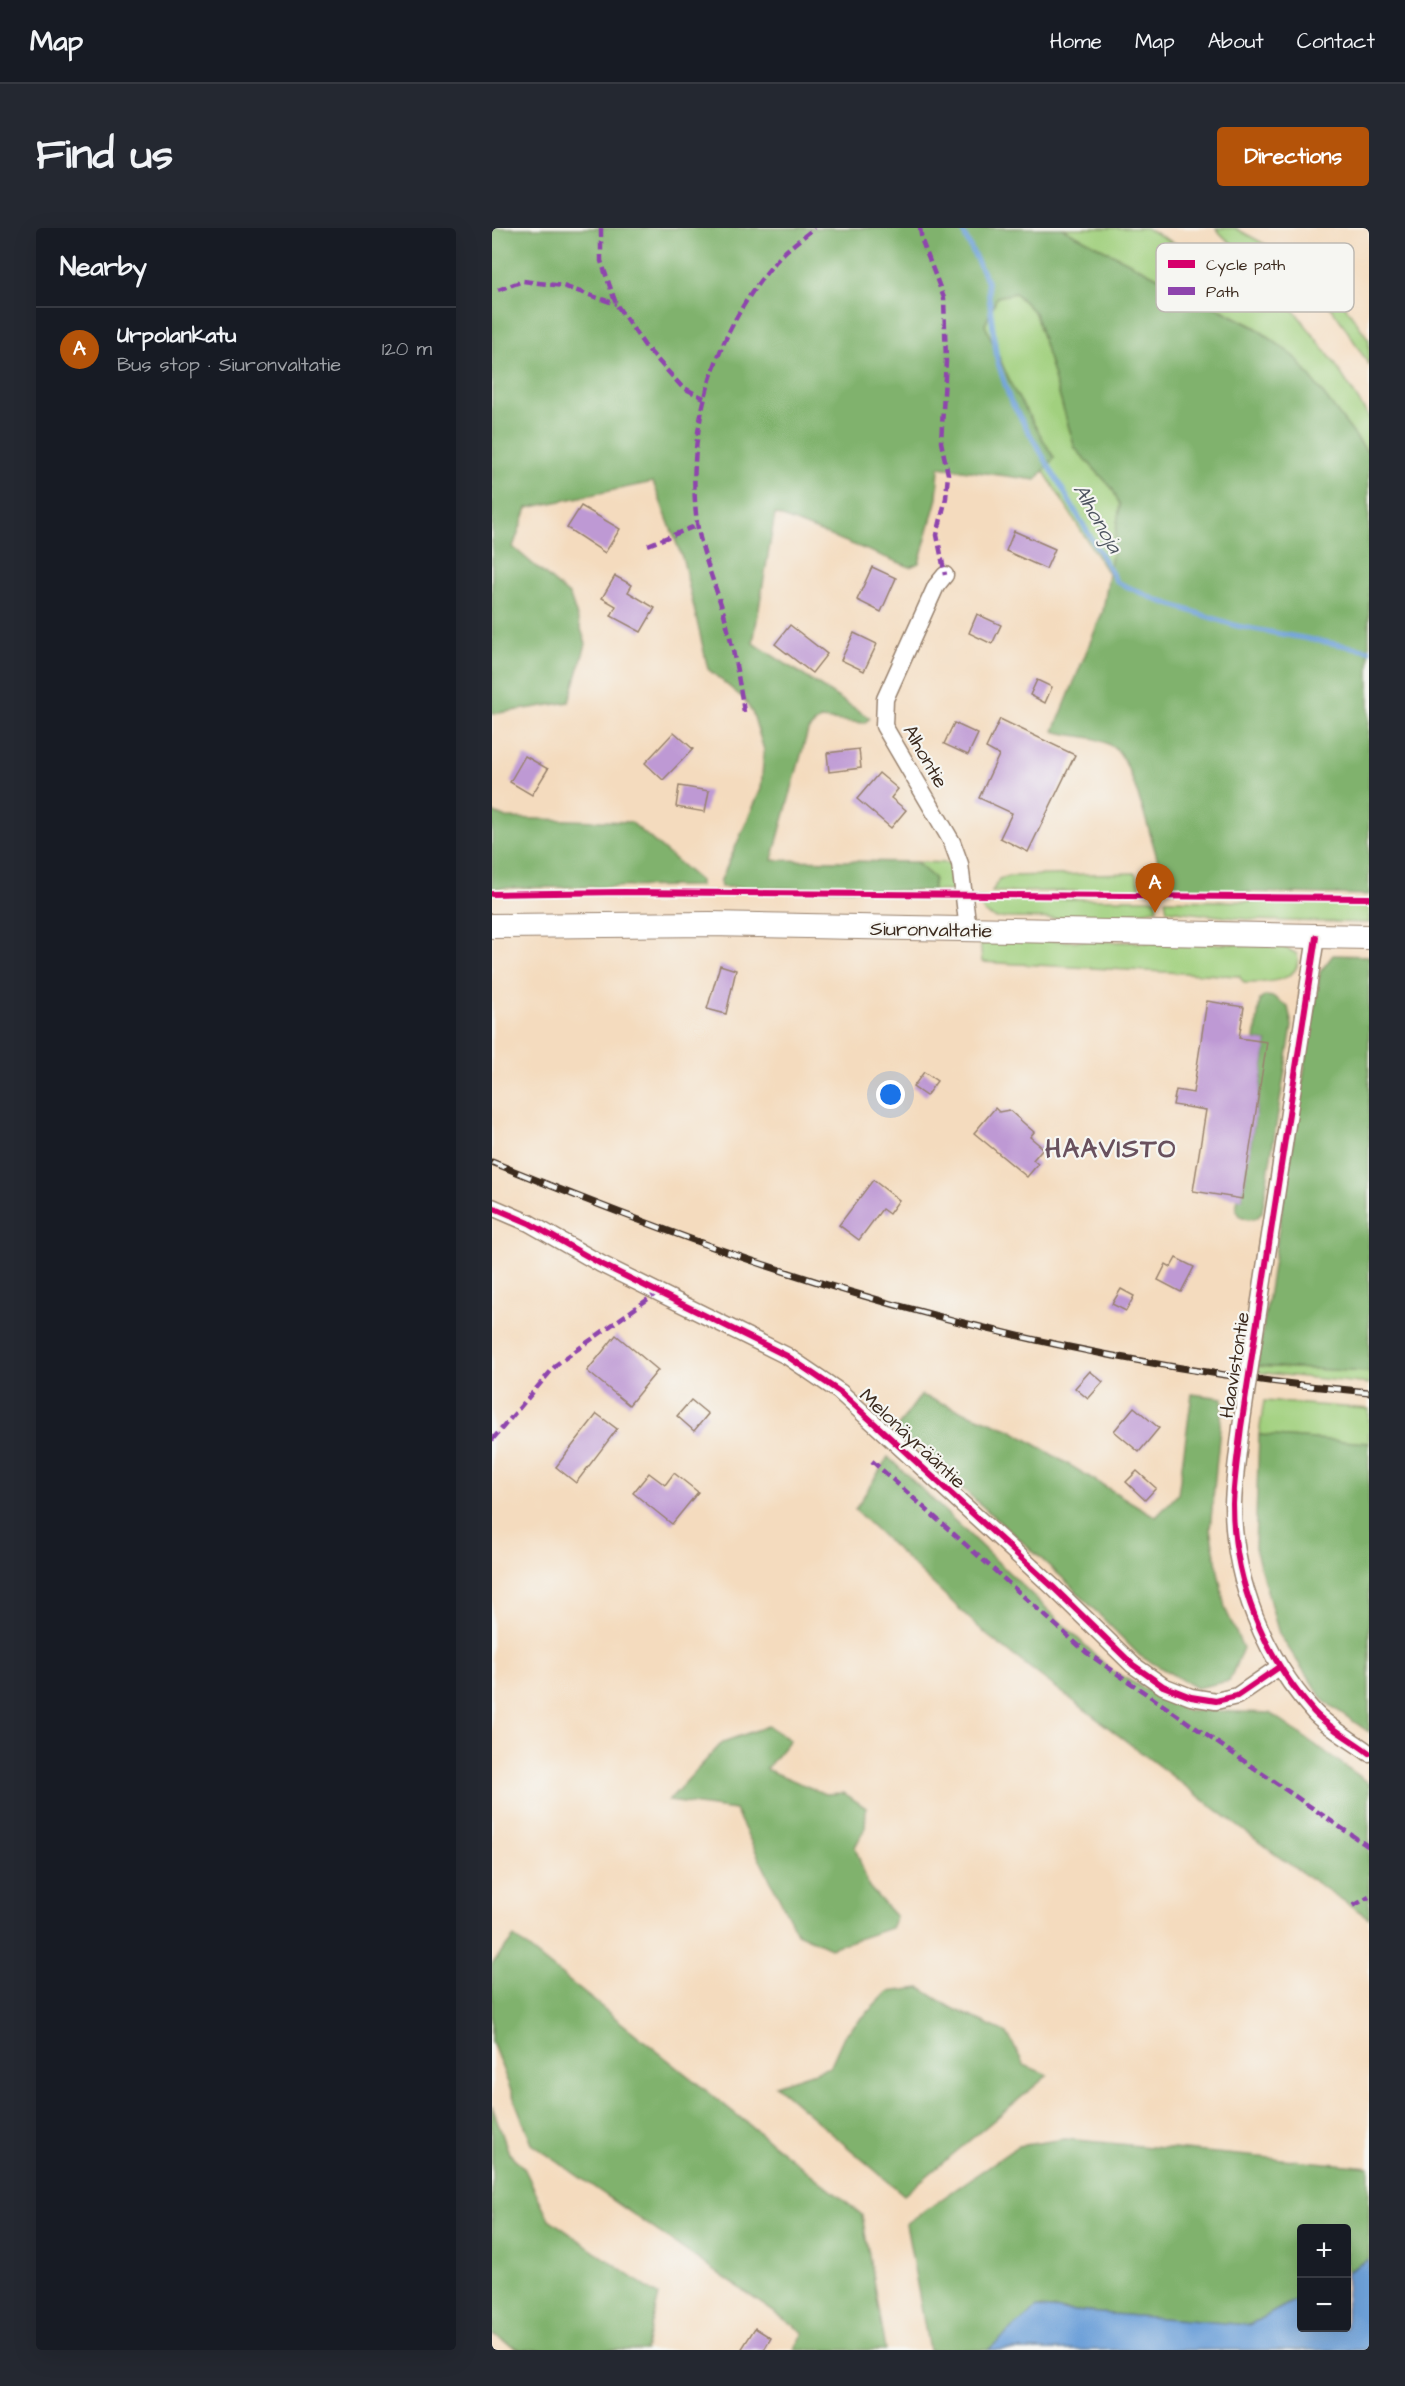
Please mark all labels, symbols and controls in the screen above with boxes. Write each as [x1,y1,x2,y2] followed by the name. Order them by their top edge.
[30,22,83,61] text: Map
[1050,27,1102,56] text: Home
[1135,27,1175,56] text: Map
[1208,27,1264,56] text: About
[1297,27,1375,56] text: Contact
[36,127,173,185] text: Find us
[1217,127,1369,186] button: Directions
[1156,243,1354,312] legend
[60,249,147,285] text: Nearby
[1206,254,1285,277] text: Cycle path
[1206,281,1239,303] text: Path
[117,320,237,351] text: Urpolankatu
[73,335,86,363] text: A
[382,335,432,363] text: 120 m
[117,351,341,379] text: Bus stop · Siuronvaltatie
[1066,478,1130,559] water label: Alhonoja
[896,720,955,794] street label: Alhontie
[1136,864,1174,913] pin: A
[870,915,992,945] street label: Siuronvaltatie
[876,1080,905,1109] your location
[1045,1131,1177,1167] district label: HAAVISTO
[1213,1310,1257,1420] street label: Haavistontie
[852,1382,972,1496] street label: Melonäyrääntie
[1297,2224,1351,2332] map controls
[1297,2224,1351,2278] button: +
[1297,2278,1351,2332] button: −

